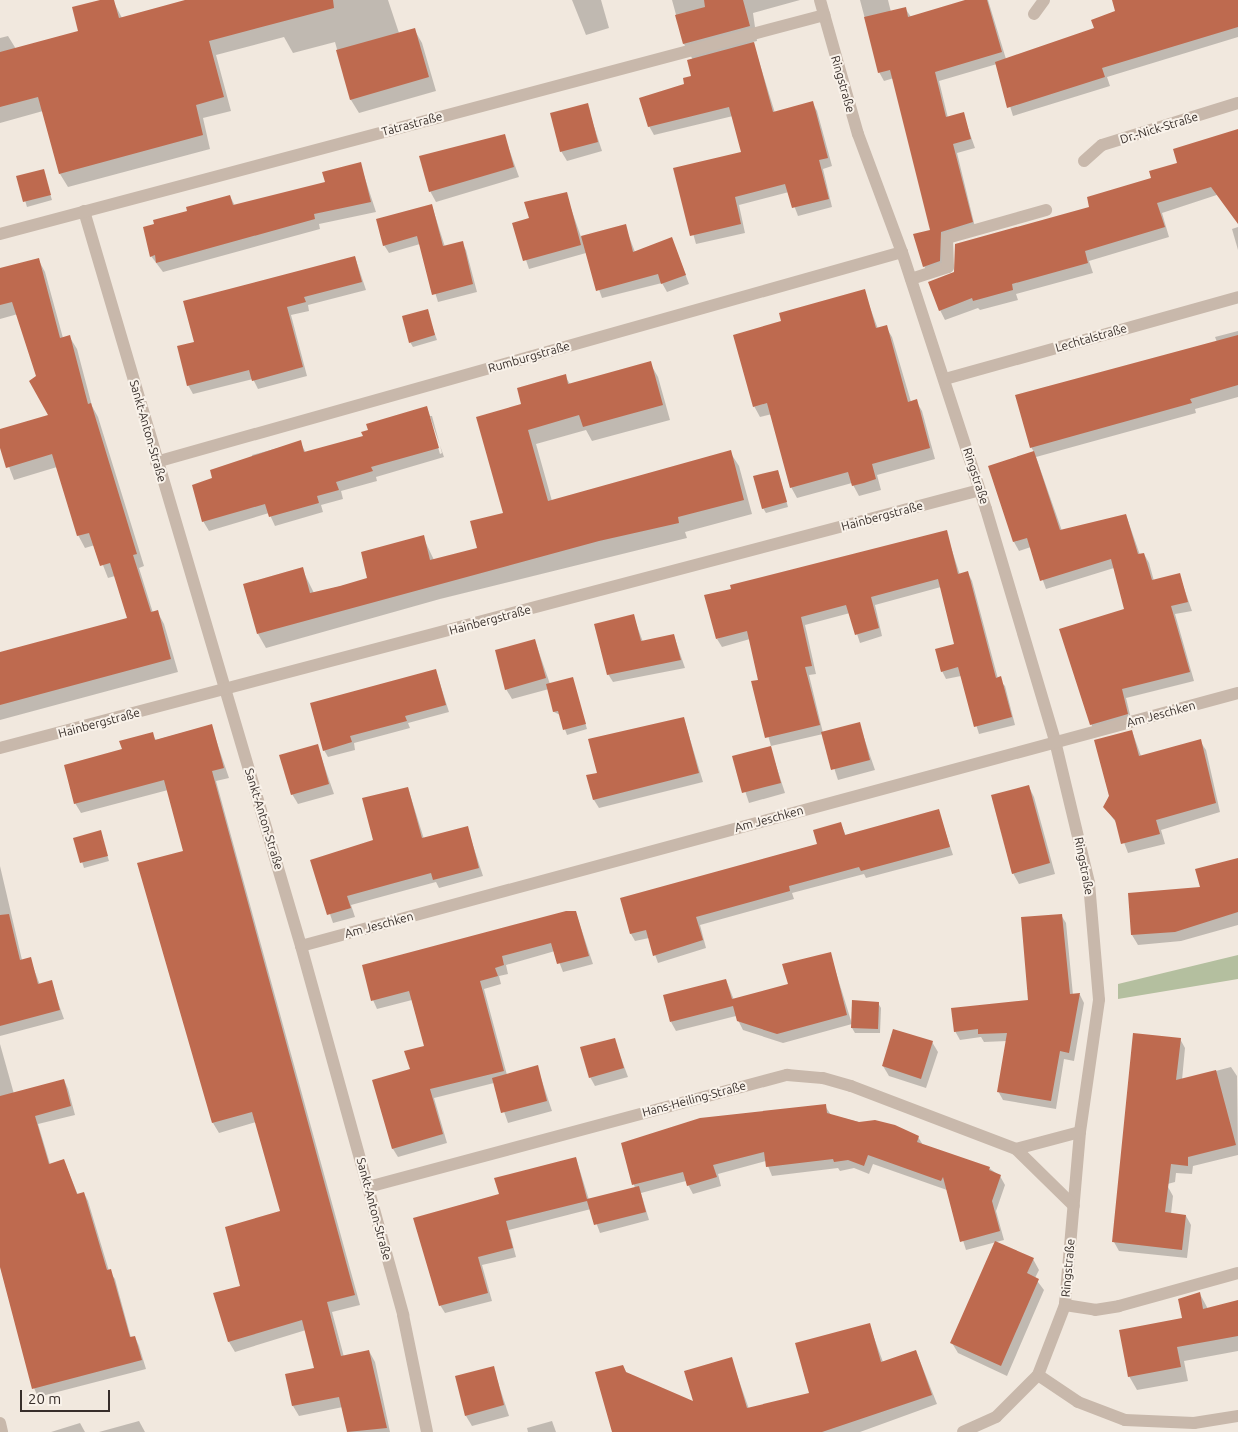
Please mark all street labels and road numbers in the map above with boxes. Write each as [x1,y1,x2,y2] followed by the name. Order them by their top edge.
[828,54,858,114] street label: Ringstraße
[380,109,444,139] street label: Tatrastraße
[1118,109,1200,147] street label: Dr.-Nick-Straße
[1054,321,1128,355] street label: Lechtalstraße
[486,338,572,376] street label: Rumburgstraße
[127,378,169,484] street label: Sankt-Anton-Straße
[960,446,992,506] street label: Ringstraße
[840,498,924,534] street label: Hainbergstraße
[448,602,532,638] street label: Hainbergstraße
[1125,698,1197,730] street label: Am Jeschken
[57,705,141,741] street label: Hainbergstraße
[242,766,286,872] street label: Sankt-Anton-Straße
[733,803,805,835] street label: Am Jeschken
[1071,836,1097,896] street label: Ringstraße
[343,909,415,941] street label: Am Jeschken
[641,1078,747,1120] street label: Hans-Heiling-Straße
[353,1156,395,1262] street label: Sankt-Anton-Straße
[1058,1238,1078,1298] street label: Ringstraße

